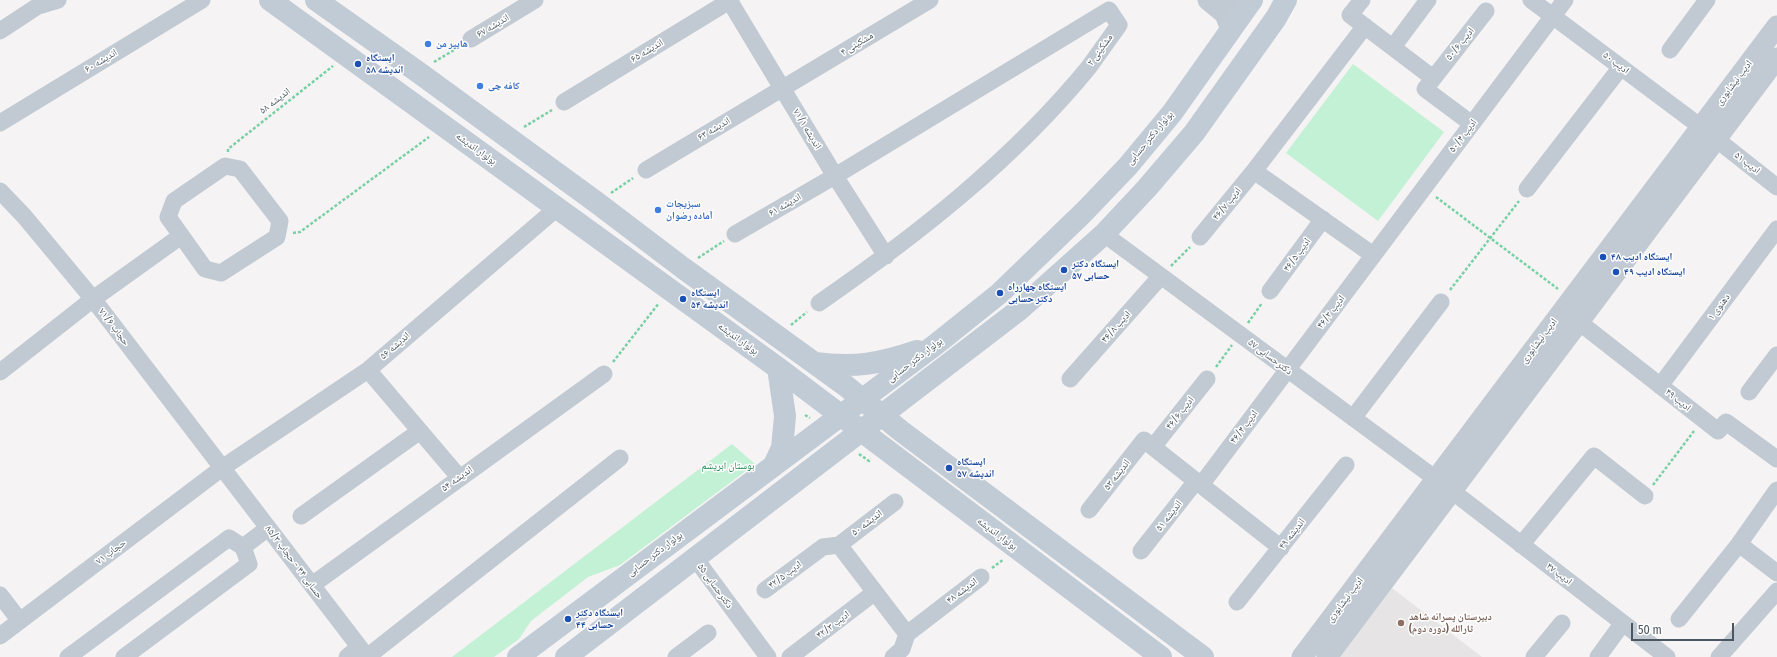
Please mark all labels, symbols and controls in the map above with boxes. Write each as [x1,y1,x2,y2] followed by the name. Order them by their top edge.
[475,12,511,40] street label: اندیشه ۶۷
[1443,25,1477,63] street label: ادیب ۵۰/۶
[838,30,876,58] street label: مشکینی ۴
[1085,32,1115,68] street label: مشکینی ۲
[629,37,665,65] street label: اندیشه ۶۵
[436,38,468,50] place label: هایپر من
[423,39,433,49] marker: هایپر من
[83,47,119,75] street label: اندیشه ۶۰
[1601,49,1631,77] street label: ادیب ۵۰
[366,52,403,76] place label: ایستگاه اندیشه ۵۸
[1713,58,1755,108] street label: ادیب نیشابوری
[353,59,363,69] marker: ایستگاه اندیشه ۵۸
[488,80,520,92] place label: کافه چی
[475,81,485,91] marker: کافه چی
[257,85,293,117] street label: اندیشه ۵۸
[790,107,824,151] street label: اندیشه ۷۱/۱
[1124,109,1176,167] street label: بولوار دکتر حسابی
[696,115,732,143] street label: اندیشه ۶۳
[1447,117,1479,155] street label: ادیب ۵۰/۴
[453,130,499,168] street label: بولوار اندیشه
[1732,149,1762,177] street label: ادیب ۵۱
[1210,185,1244,223] street label: ادیب ۴۶/۷
[767,191,803,219] street label: اندیشه ۶۱
[666,198,713,222] place label: سبزیجات آماده رضوان
[653,205,663,215] marker: سبزیجات آماده رضوان
[1281,236,1313,274] street label: ادیب ۴۶/۵
[1611,251,1672,263] place label: ایستگاه ادیب ۴۸
[1598,252,1608,262] marker: ایستگاه ادیب ۴۸
[1072,258,1119,282] place label: ایستگاه دکتر حسابی ۵۷
[1059,265,1069,275] marker: ایستگاه دکتر حسابی ۵۷
[1624,266,1685,278] place label: ایستگاه ادیب ۴۹
[1611,267,1621,277] marker: ایستگاه ادیب ۴۹
[1008,281,1067,304] place label: ایستگاه چهارراه دکتر حسابی
[691,287,728,310] place label: ایستگاه اندیشه ۵۴
[995,288,1005,298] marker: ایستگاه چهارراه دکتر حسابی
[1705,291,1733,323] street label: دهنوی ۱
[1315,293,1347,331] street label: ادیب ۴۶/۳
[678,294,688,304] marker: ایستگاه اندیشه ۵۴
[96,306,132,348] street label: حجاب ۷۱/۶
[1099,309,1133,345] street label: ادیب ۴۶/۸
[1518,316,1560,366] street label: ادیب نیشابوری
[715,320,761,358] street label: بولوار اندیشه
[378,330,412,362] street label: اندیشه ۵۶
[885,335,945,385] street label: بولوار دکتر حسابی
[1245,336,1295,378] street label: دکترحسابی ۵۷
[1663,386,1693,414] street label: ادیب ۴۹
[1163,394,1197,432] street label: ادیب ۴۶/۶
[1228,408,1260,446] street label: ادیب ۴۶/۴
[957,456,994,480] place label: ایستگاه اندیشه ۵۷
[1101,457,1133,493] street label: اندیشه ۵۳
[702,460,754,472] park label: بوستان ابریشم
[944,463,954,473] marker: ایستگاه اندیشه ۵۷
[439,464,475,494] street label: اندیشه ۵۴
[1153,498,1185,534] street label: اندیشه ۵۱
[849,507,885,539] street label: اندیشه ۵۰
[975,515,1019,553] street label: بولوار اندیشه
[1276,516,1308,552] street label: اندیشه ۴۹
[263,523,325,601] street label: حسابی ۴۴ - حجاب ۸۵/۳
[625,529,685,579] street label: بولوار دکتر حسابی
[94,537,128,567] street label: حجاب ۷۱
[766,559,804,591] street label: ادیب ۴۲/۵
[1544,560,1574,588] street label: ادیب ۴۷
[695,561,735,611] street label: دکترحسابی ۵۵
[944,575,980,607] street label: اندیشه ۴۸
[1324,575,1366,625] street label: ادیب نیشابوری
[576,607,623,630] place label: ایستگاه دکتر حسابی ۴۴
[814,609,852,641] street label: ادیب ۴۲/۳
[1409,611,1492,634] place label: دبیرستان پسرانه شاهد ثارالله (دوره دوم)
[563,614,573,624] marker: ایستگاه دکتر حسابی ۴۴
[1633,615,1736,641] scale bar
[1396,618,1406,628] marker: دبیرستان پسرانه شاهد ثارالله (دوره دوم)
[1638,623,1662,637] text: 50 m

